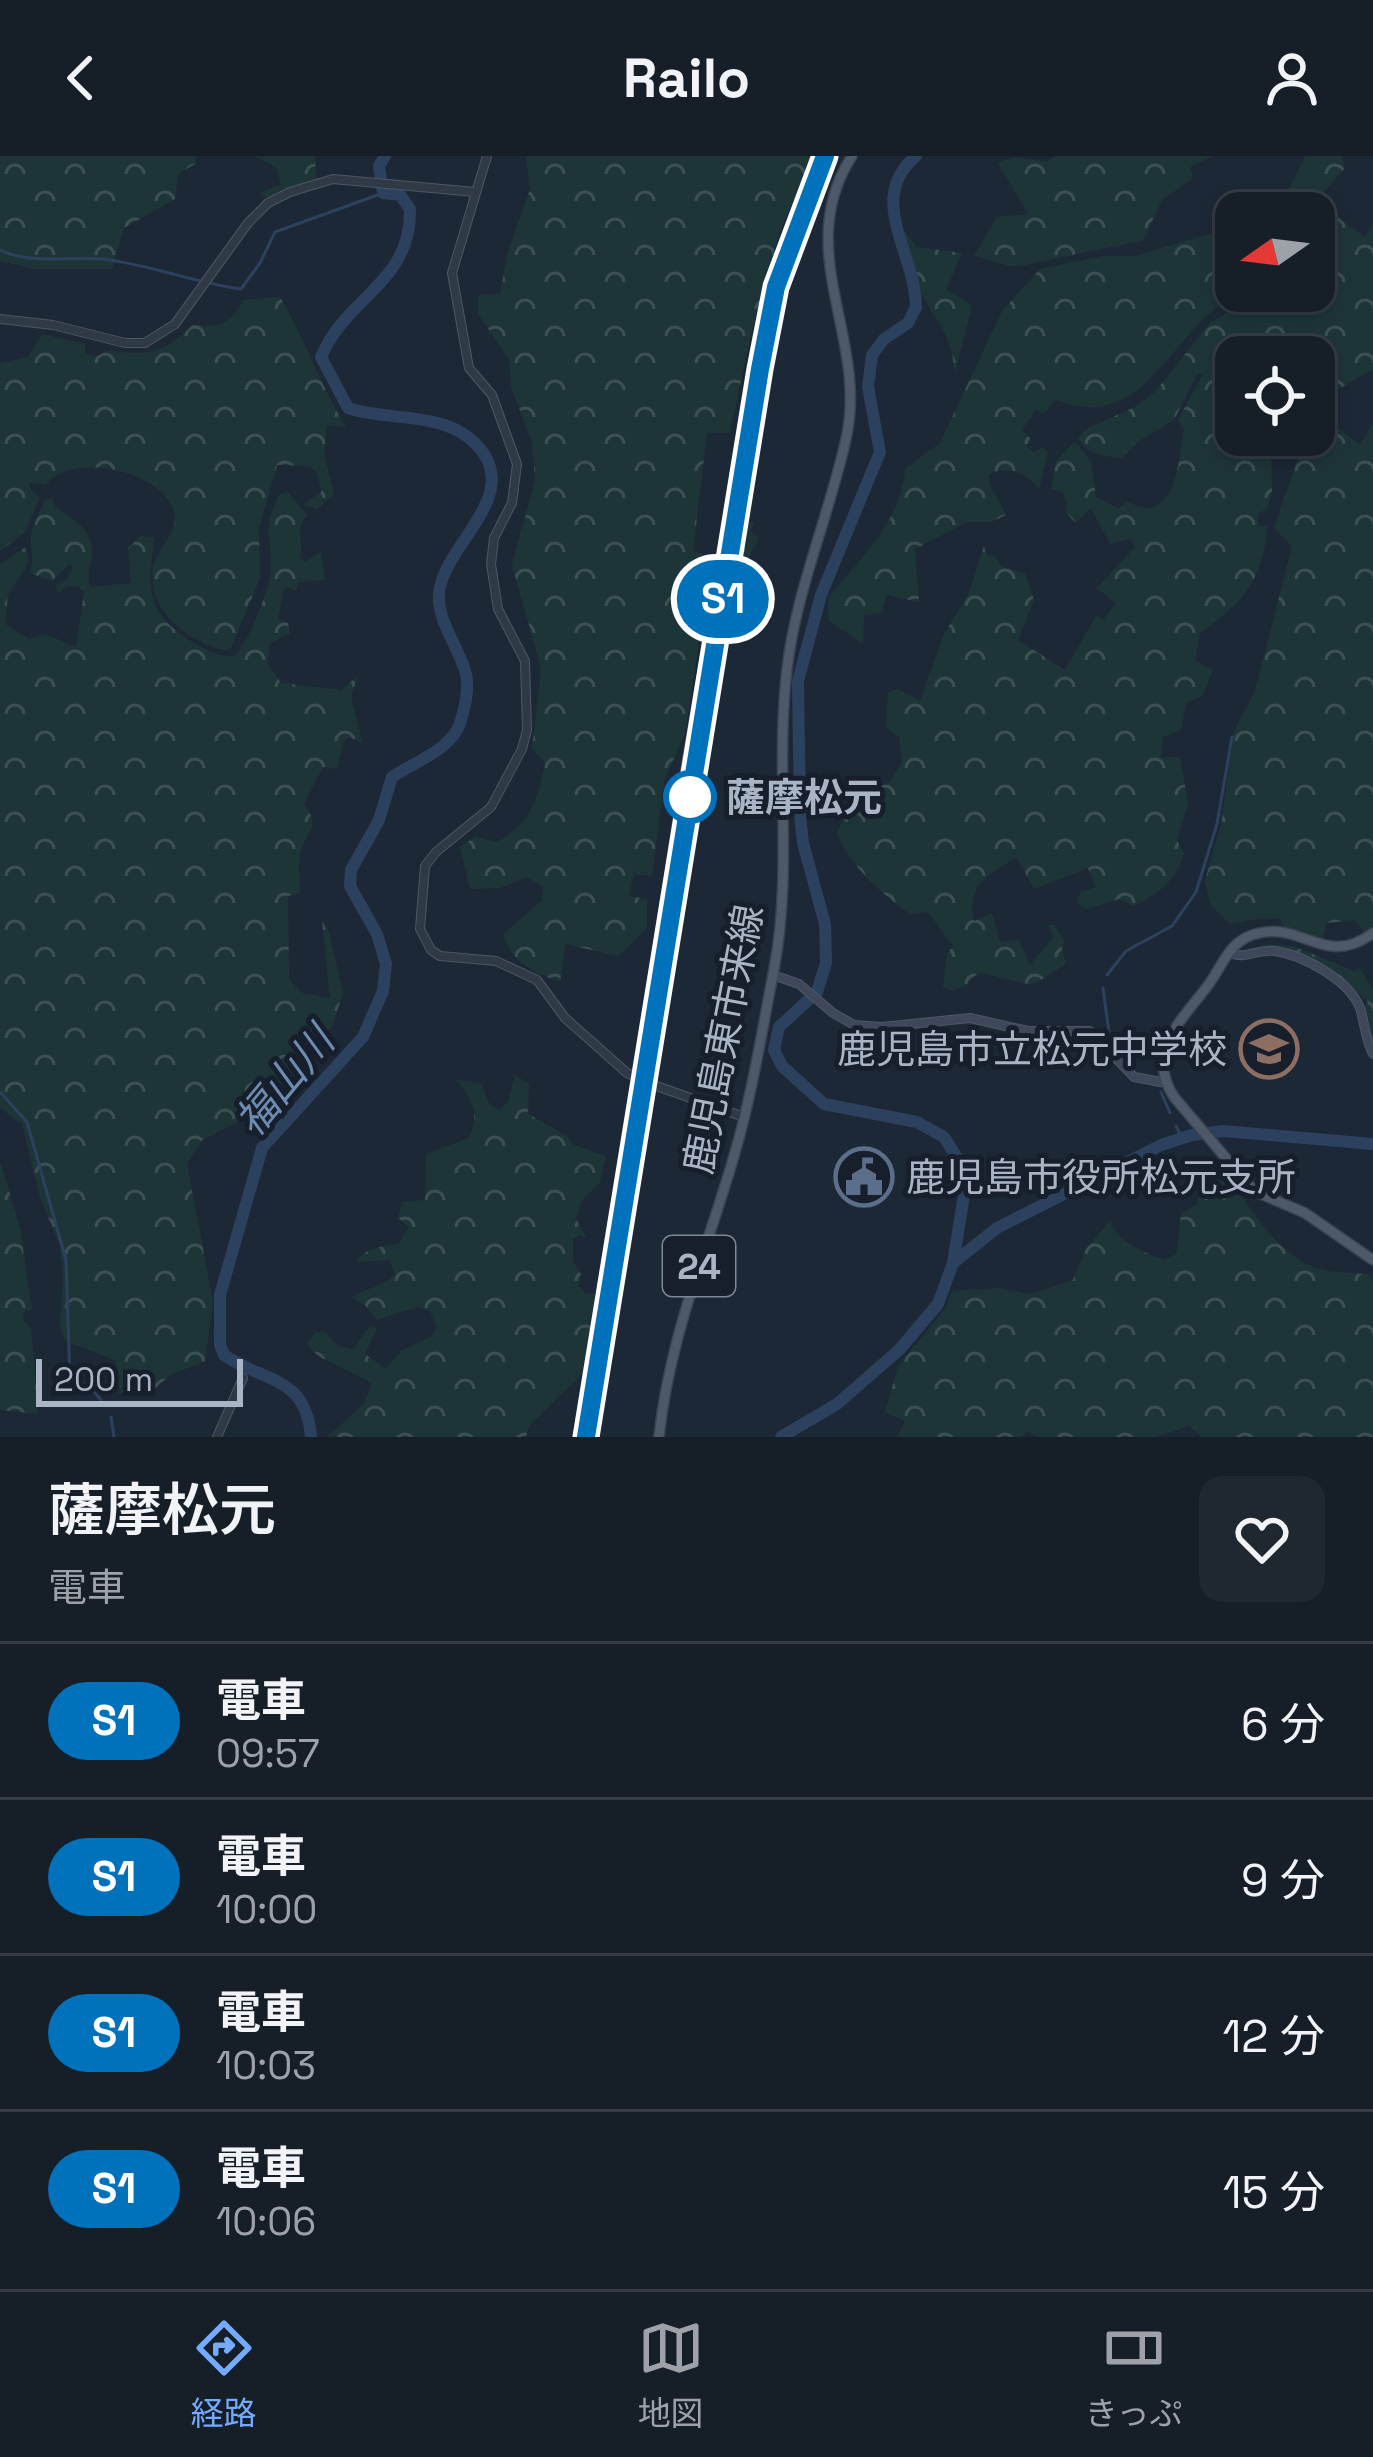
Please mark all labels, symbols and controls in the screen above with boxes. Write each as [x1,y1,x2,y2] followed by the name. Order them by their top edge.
[623,44,750,113] text: Railo
[48,45,114,111] icon: back
[1259,45,1325,111] icon: person
[1215,192,1335,312] north arrow
[1215,192,1335,456] map controls
[1215,336,1335,456] button: locate
[669,560,777,638] line badge: S1
[701,572,745,625] text: S1
[665,772,715,822] marker: 薩摩松元
[726,773,882,822] place label: 薩摩松元
[673,900,774,1178] street label: 鹿児島東市来線
[224,1013,348,1147] water label: 福山川
[1238,1018,1300,1080] school or university icon: 鹿児島市立松元中学校
[837,1025,1227,1074] place label: 鹿児島市立松元中学校
[833,1146,895,1208] public building icon: 鹿児島市役所松元支所
[906,1153,1296,1202] place label: 鹿児島市役所松元支所
[663,1236,735,1296] road number: 24
[36,1353,243,1406] scale bar
[54,1359,153,1401] text: 200 m
[48,1474,276,1547] text: 薩摩松元
[1199,1476,1325,1602] button: heart
[48,1563,126,1612] text: 電車
[216,1672,306,1729] text: 電車
[92,1694,136,1747] text: S1
[1241,1696,1325,1753] text: 6 分
[216,1729,320,1778] text: 09:57
[216,1828,306,1885] text: 電車
[92,1850,136,1903] text: S1
[1241,1852,1325,1909] text: 9 分
[216,1885,317,1934] text: 10:00
[216,1984,306,2041] text: 電車
[92,2006,136,2059] text: S1
[1222,2008,1325,2065] text: 12 分
[216,2041,316,2090] text: 10:03
[216,2140,306,2197] text: 電車
[92,2162,136,2215] text: S1
[1223,2164,1325,2221] text: 15 分
[216,2197,316,2246] text: 10:06
[191,2315,257,2435] tab: 経路
[638,2315,704,2435] tab: 地図
[1085,2315,1182,2435] tab: きっぷ

